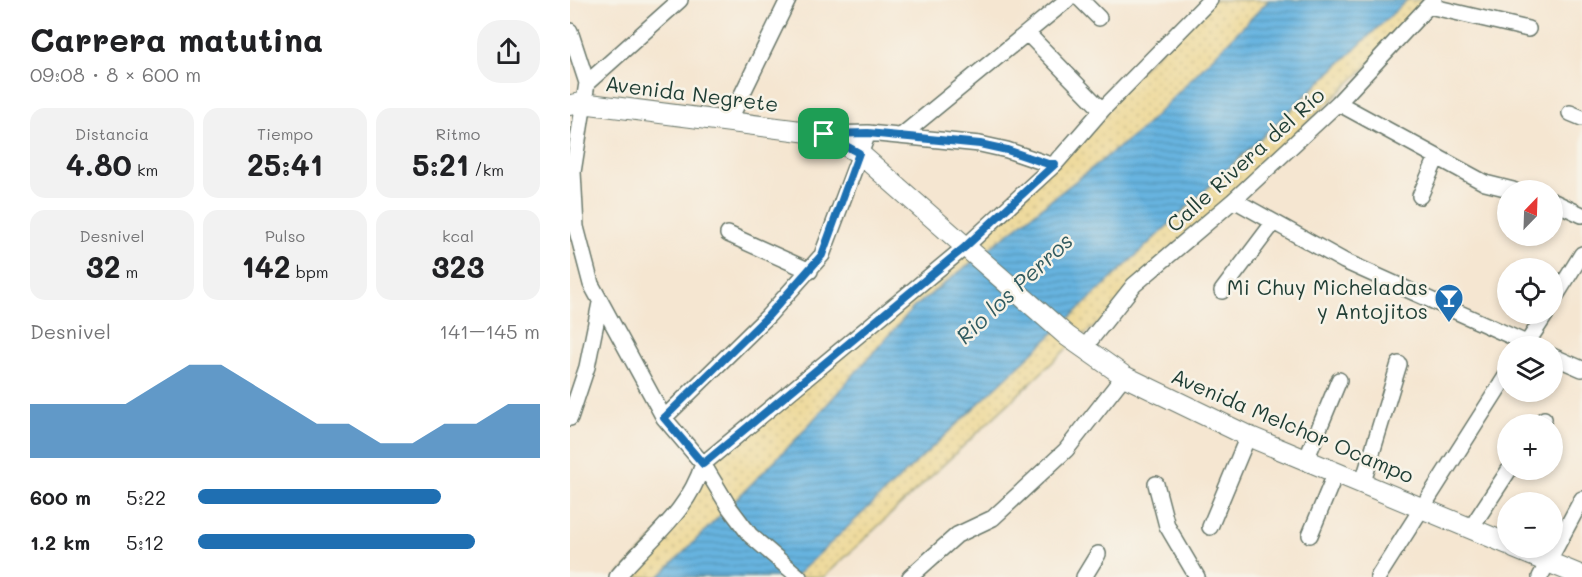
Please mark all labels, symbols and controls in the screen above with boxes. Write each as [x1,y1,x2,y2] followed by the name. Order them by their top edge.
[30,17,323,60] text: Carrera matutina
[477,20,540,83] button: share
[30,61,201,87] text: 09:08 · 8 × 600 m
[604,69,780,117] street label: Avenida Negrete
[1160,81,1330,237] street label: Calle Rivera del Río
[798,108,849,159] pin
[807,117,840,150] icon: arrive
[75,123,149,144] text: Distancia
[257,123,313,144] text: Tiempo
[436,123,480,144] text: Ritmo
[66,144,132,184] text: 4.80
[247,144,323,184] text: 25:41
[412,144,469,184] text: 5:21
[132,159,158,180] text: km
[469,159,504,180] text: /km
[1497,180,1563,246] north arrow
[1497,180,1563,558] map controls
[80,225,144,246] text: Desnivel
[265,225,305,246] text: Pulso
[442,225,474,246] text: kcal
[949,226,1079,350] water label: Rio los Perros
[86,246,120,286] text: 32
[241,246,291,286] text: 142
[432,246,484,286] text: 323
[1497,258,1563,324] button: locate
[120,261,138,282] text: m
[291,261,329,282] text: bpm
[1227,273,1428,324] place label: Mi Chuy Micheladas y Antojitos
[1433,282,1465,324] bar icon: Mi Chuy Micheladas y Antojitos
[30,318,111,344] text: Desnivel
[439,318,540,344] text: 141–145 m
[1497,336,1563,402] button: layers
[1168,362,1418,488] street label: Avenida Melchor Ocampo
[1497,414,1563,480] button: +
[30,484,91,510] text: 600 m
[126,484,166,510] text: 5:22
[1497,492,1563,558] button: −
[30,529,90,555] text: 1.2 km
[126,529,164,555] text: 5:12

